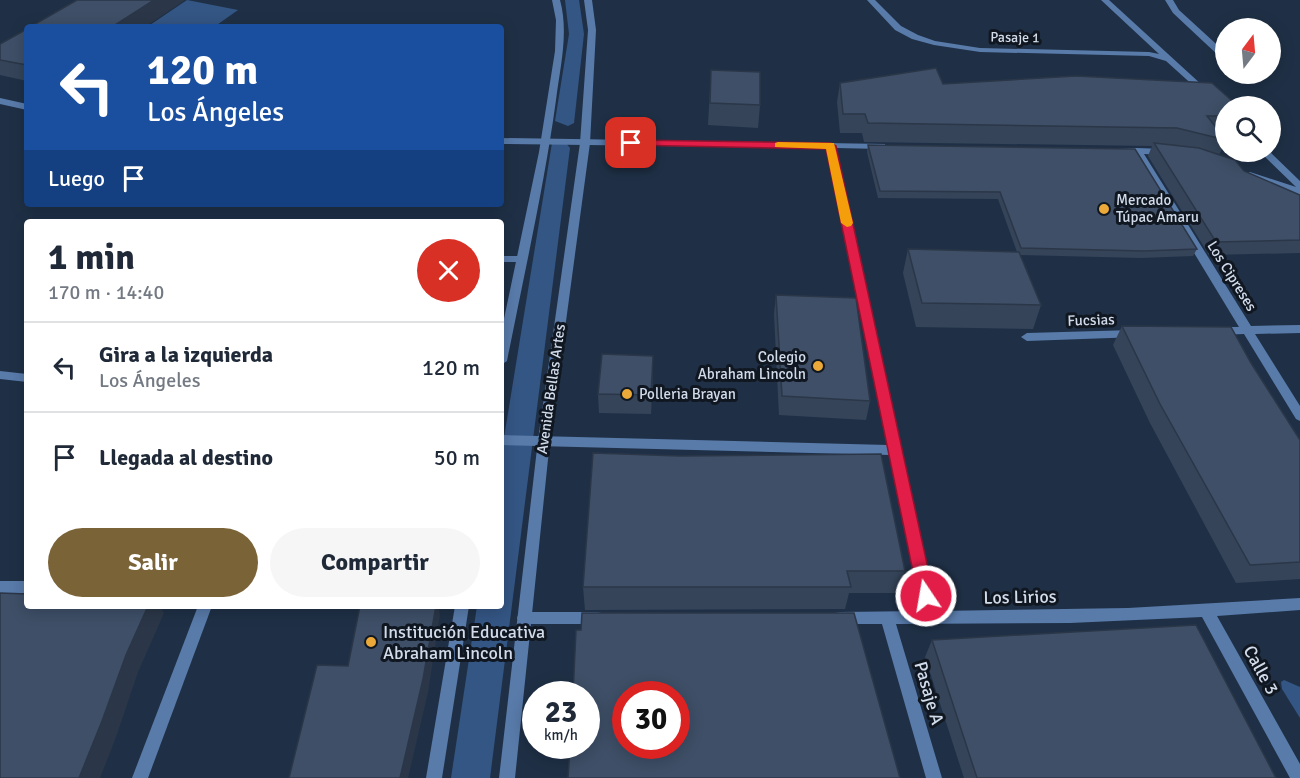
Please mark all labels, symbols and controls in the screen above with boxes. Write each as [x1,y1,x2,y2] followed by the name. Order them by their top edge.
[1215,18,1281,84] north arrow
[1215,18,1281,162] map controls
[990,29,1040,46] street label: Pasaje 1
[147,45,258,96] text: 120 m
[48,48,126,126] icon: left
[147,96,284,129] text: Los Ángeles
[1215,96,1281,162] button: search
[605,117,656,168] pin
[614,126,647,159] icon: arrive
[117,162,150,195] icon: arrive
[48,165,105,192] text: Luego
[1116,191,1199,226] place label: Mercado Túpac Amaru
[1097,202,1111,216] marker: Mercado Túpac Amaru
[48,235,135,280] text: 1 min
[1203,237,1261,315] street label: Los Cipreses
[417,239,480,302] button: close
[48,280,164,305] text: 170 m · 14:40
[1067,310,1115,330] street label: Fucsias
[533,322,569,455] street label: Avenida Bellas Artes
[99,341,273,368] text: Gira a la izquierda
[698,348,806,383] place label: Colegio Abraham Lincoln
[48,351,81,384] icon: left
[422,354,480,381] text: 120 m
[811,359,825,373] marker: Colegio Abraham Lincoln
[99,368,201,393] text: Los Ángeles
[639,385,736,403] place label: Polleria Brayan
[620,387,634,401] marker: Polleria Brayan
[48,441,81,474] icon: arrive
[99,444,273,471] text: Llegada al destino
[434,444,480,471] text: 50 m
[48,528,258,597] button: Salir
[270,528,480,597] button: Compartir
[894,564,958,628] position arrow
[983,585,1057,609] street label: Los Lirios
[383,621,545,664] place label: Institución Educativa Abraham Lincoln
[364,635,378,649] marker: Institución Educativa Abraham Lincoln
[1239,642,1283,698] street label: Calle 3
[909,659,949,727] street label: Pasaje A
[612,681,690,759] speed limit sign: 30
[545,694,577,731] text: 23
[544,726,578,744] text: km/h

